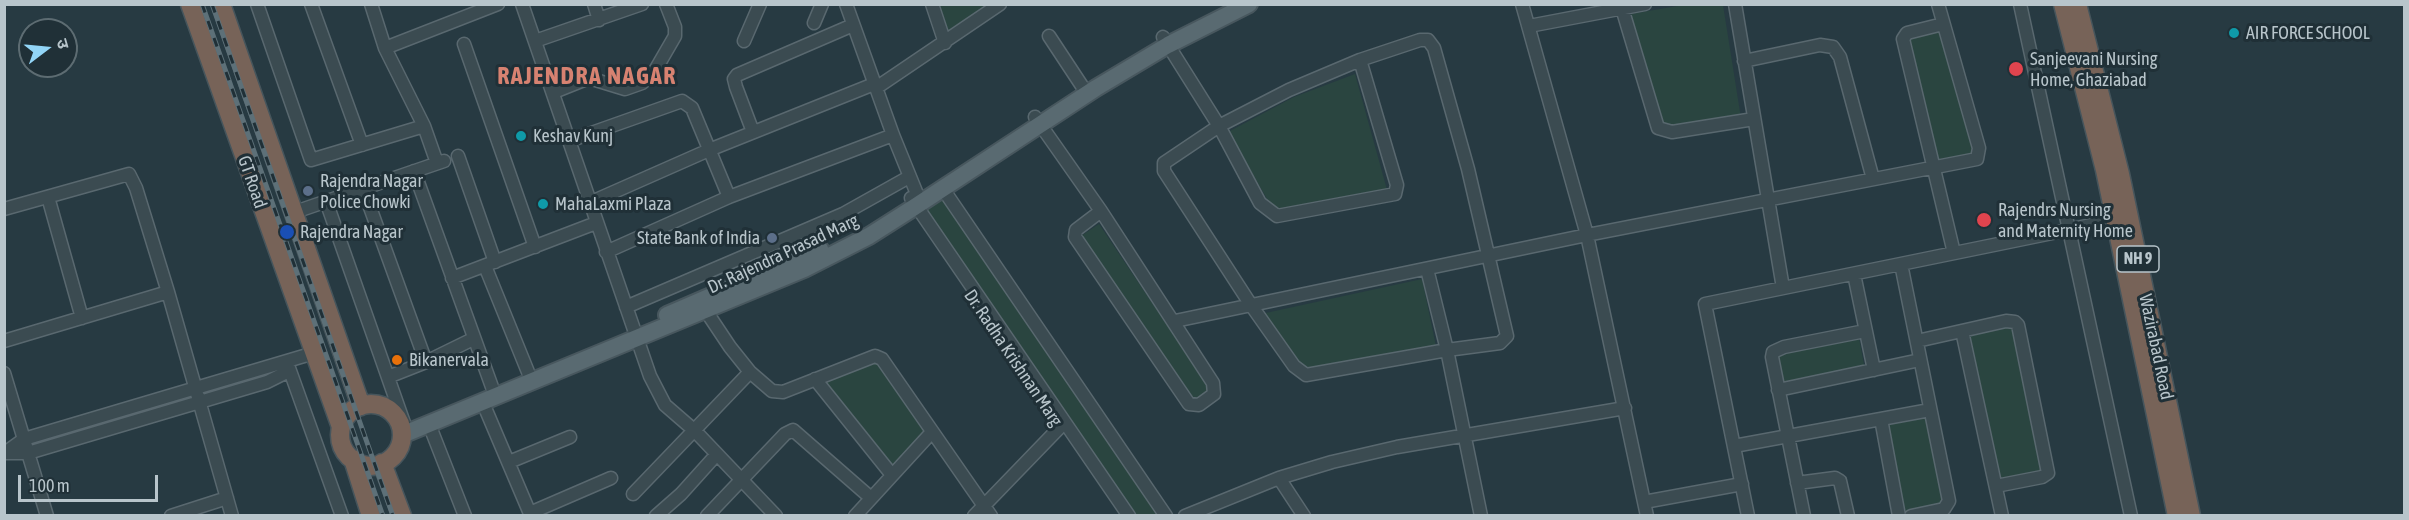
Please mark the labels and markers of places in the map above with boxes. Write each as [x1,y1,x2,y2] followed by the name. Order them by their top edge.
[2246,22,2370,44] place label: AIR FORCE SCHOOL
[2227,26,2241,40] marker: AIR FORCE SCHOOL
[2030,48,2157,90] place label: Sanjeevani Nursing Home, Ghaziabad
[2007,60,2025,78] marker: Sanjeevani Nursing Home, Ghaziabad
[533,125,613,147] place label: Keshav Kunj
[514,129,528,143] marker: Keshav Kunj
[320,170,423,213] place label: Rajendra Nagar Police Chowki
[301,184,315,198] marker: Rajendra Nagar Police Chowki
[555,193,672,215] place label: MahaLaxmi Plaza
[536,197,550,211] marker: MahaLaxmi Plaza
[1998,199,2133,242] place label: Rajendrs Nursing and Maternity Home
[1975,211,1993,229] marker: Rajendrs Nursing and Maternity Home
[300,221,403,243] place label: Rajendra Nagar
[278,223,296,241] marker: Rajendra Nagar
[637,227,760,249] place label: State Bank of India
[765,231,779,245] marker: State Bank of India
[409,349,489,371] place label: Bikanervala
[390,353,404,367] marker: Bikanervala

